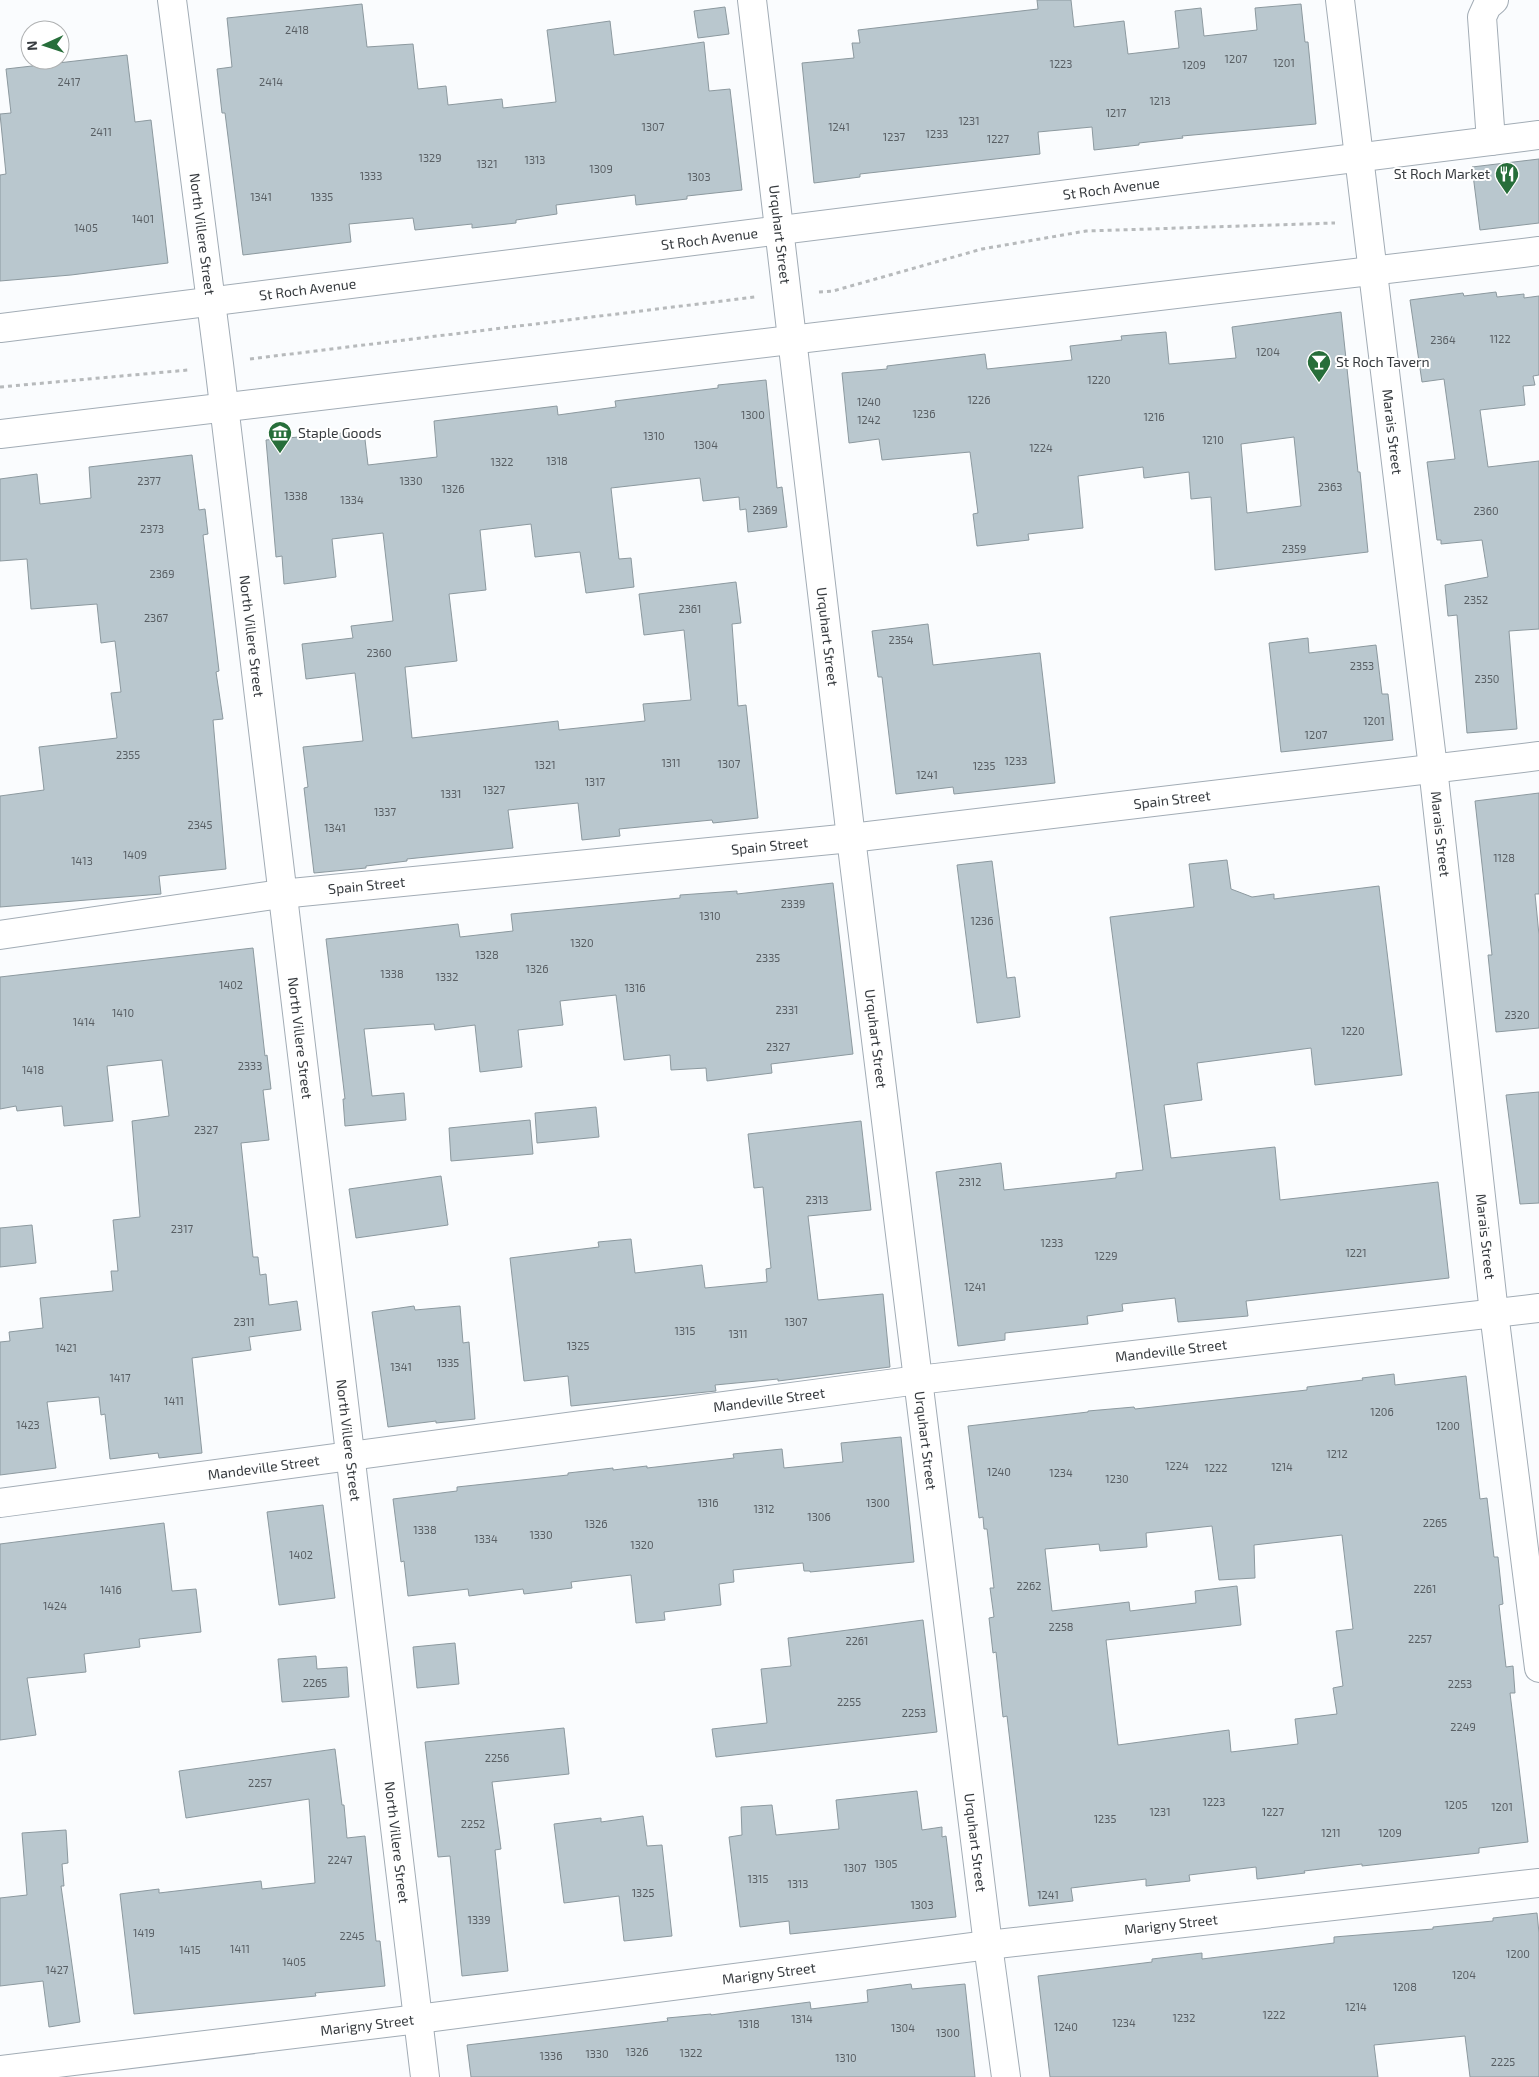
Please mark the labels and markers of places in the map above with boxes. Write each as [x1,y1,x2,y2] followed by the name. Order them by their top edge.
[1494,161,1520,195] restaurant icon: St Roch Market
[1394,165,1490,182] place label: St Roch Market
[1306,349,1332,383] bar icon: St Roch Tavern
[1336,353,1430,370] place label: St Roch Tavern
[267,420,293,454] museum icon: Staple Goods
[298,424,382,441] place label: Staple Goods

